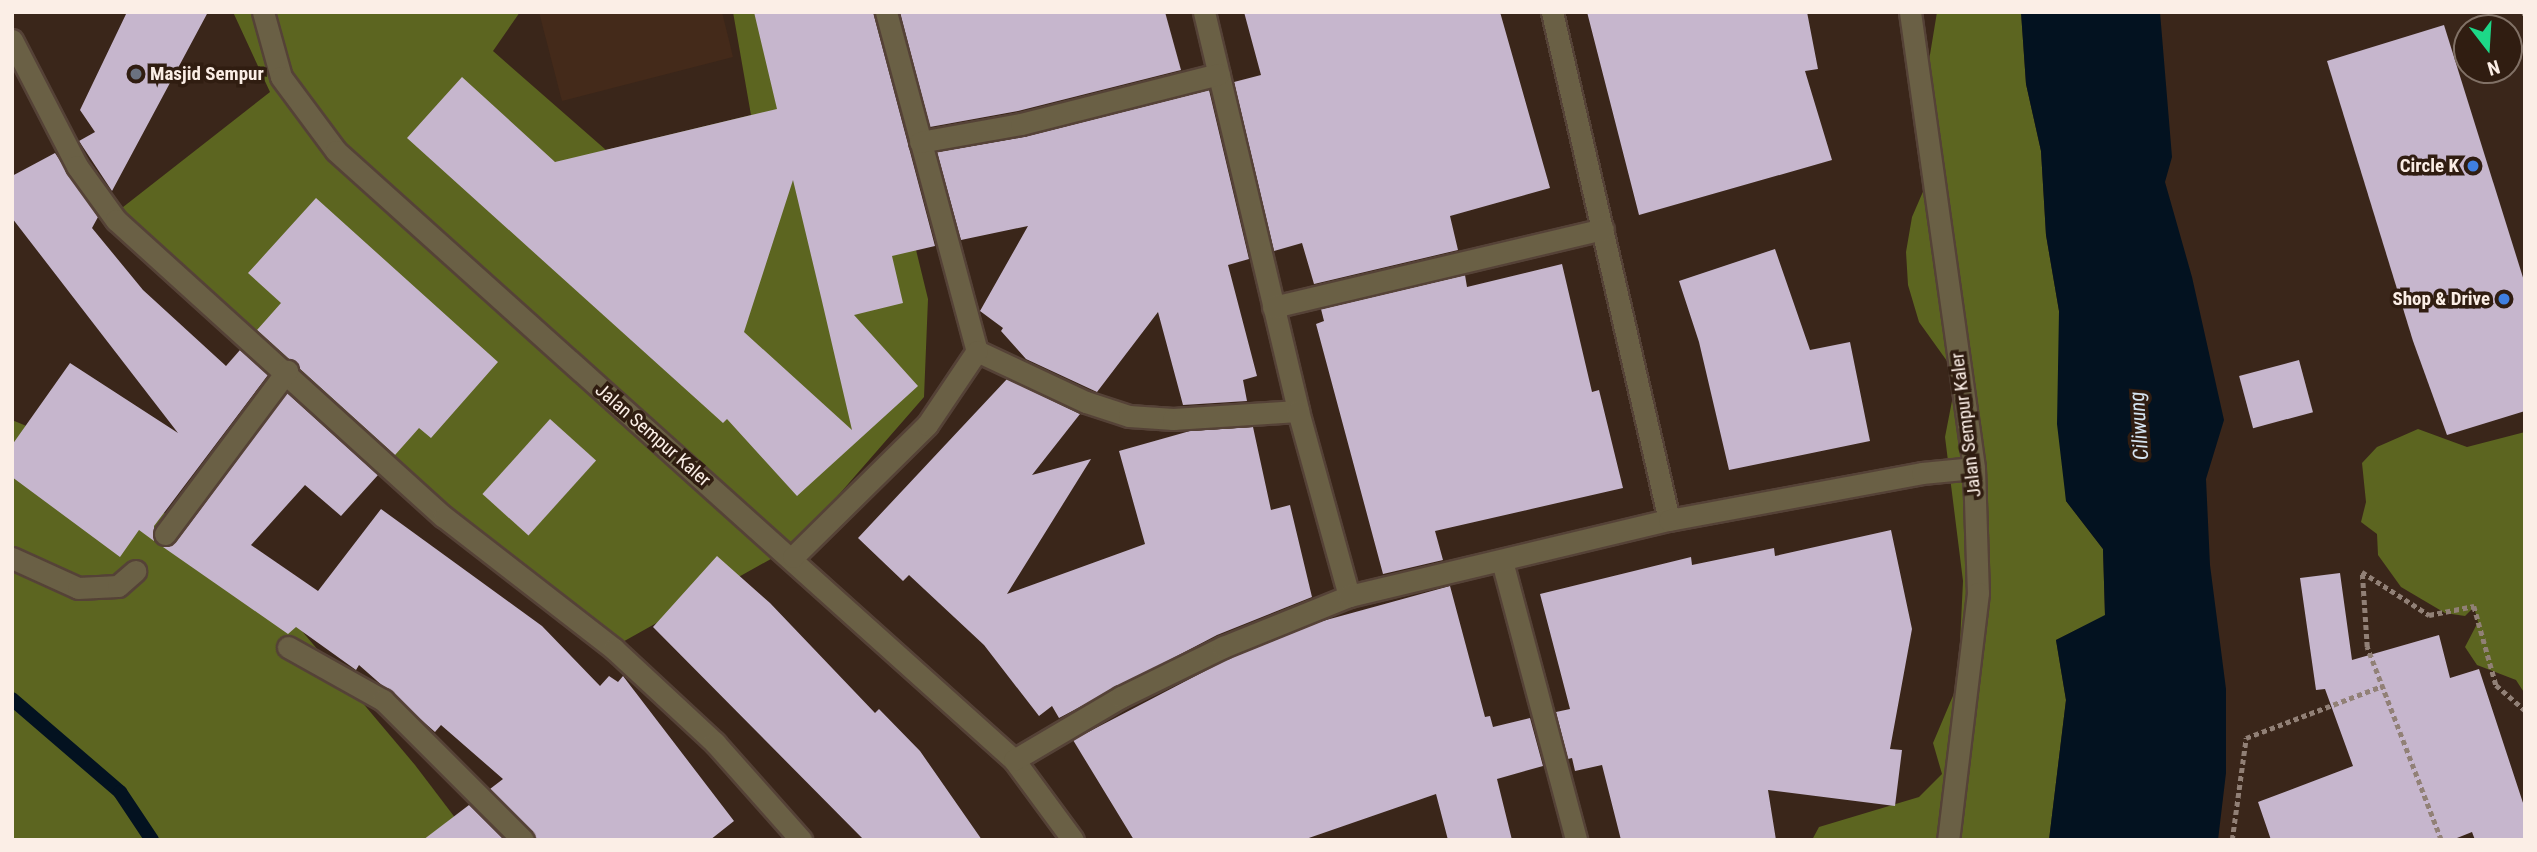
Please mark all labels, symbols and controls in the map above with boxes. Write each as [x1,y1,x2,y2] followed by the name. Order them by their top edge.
[2453,14,2523,84] north arrow
[2485,55,2503,80] text: N
[150,63,264,85] place label: Masjid Sempur
[128,66,144,82] marker: Masjid Sempur
[2400,155,2459,177] place label: Circle K
[2465,158,2481,174] marker: Circle K
[2392,288,2490,310] place label: Shop & Drive
[2496,291,2512,307] marker: Shop & Drive
[1946,351,1986,499] street label: Jalan Sempur Kaler
[591,379,715,491] street label: Jalan Sempur Kaler
[2124,391,2154,461] water label: Ciliwung

